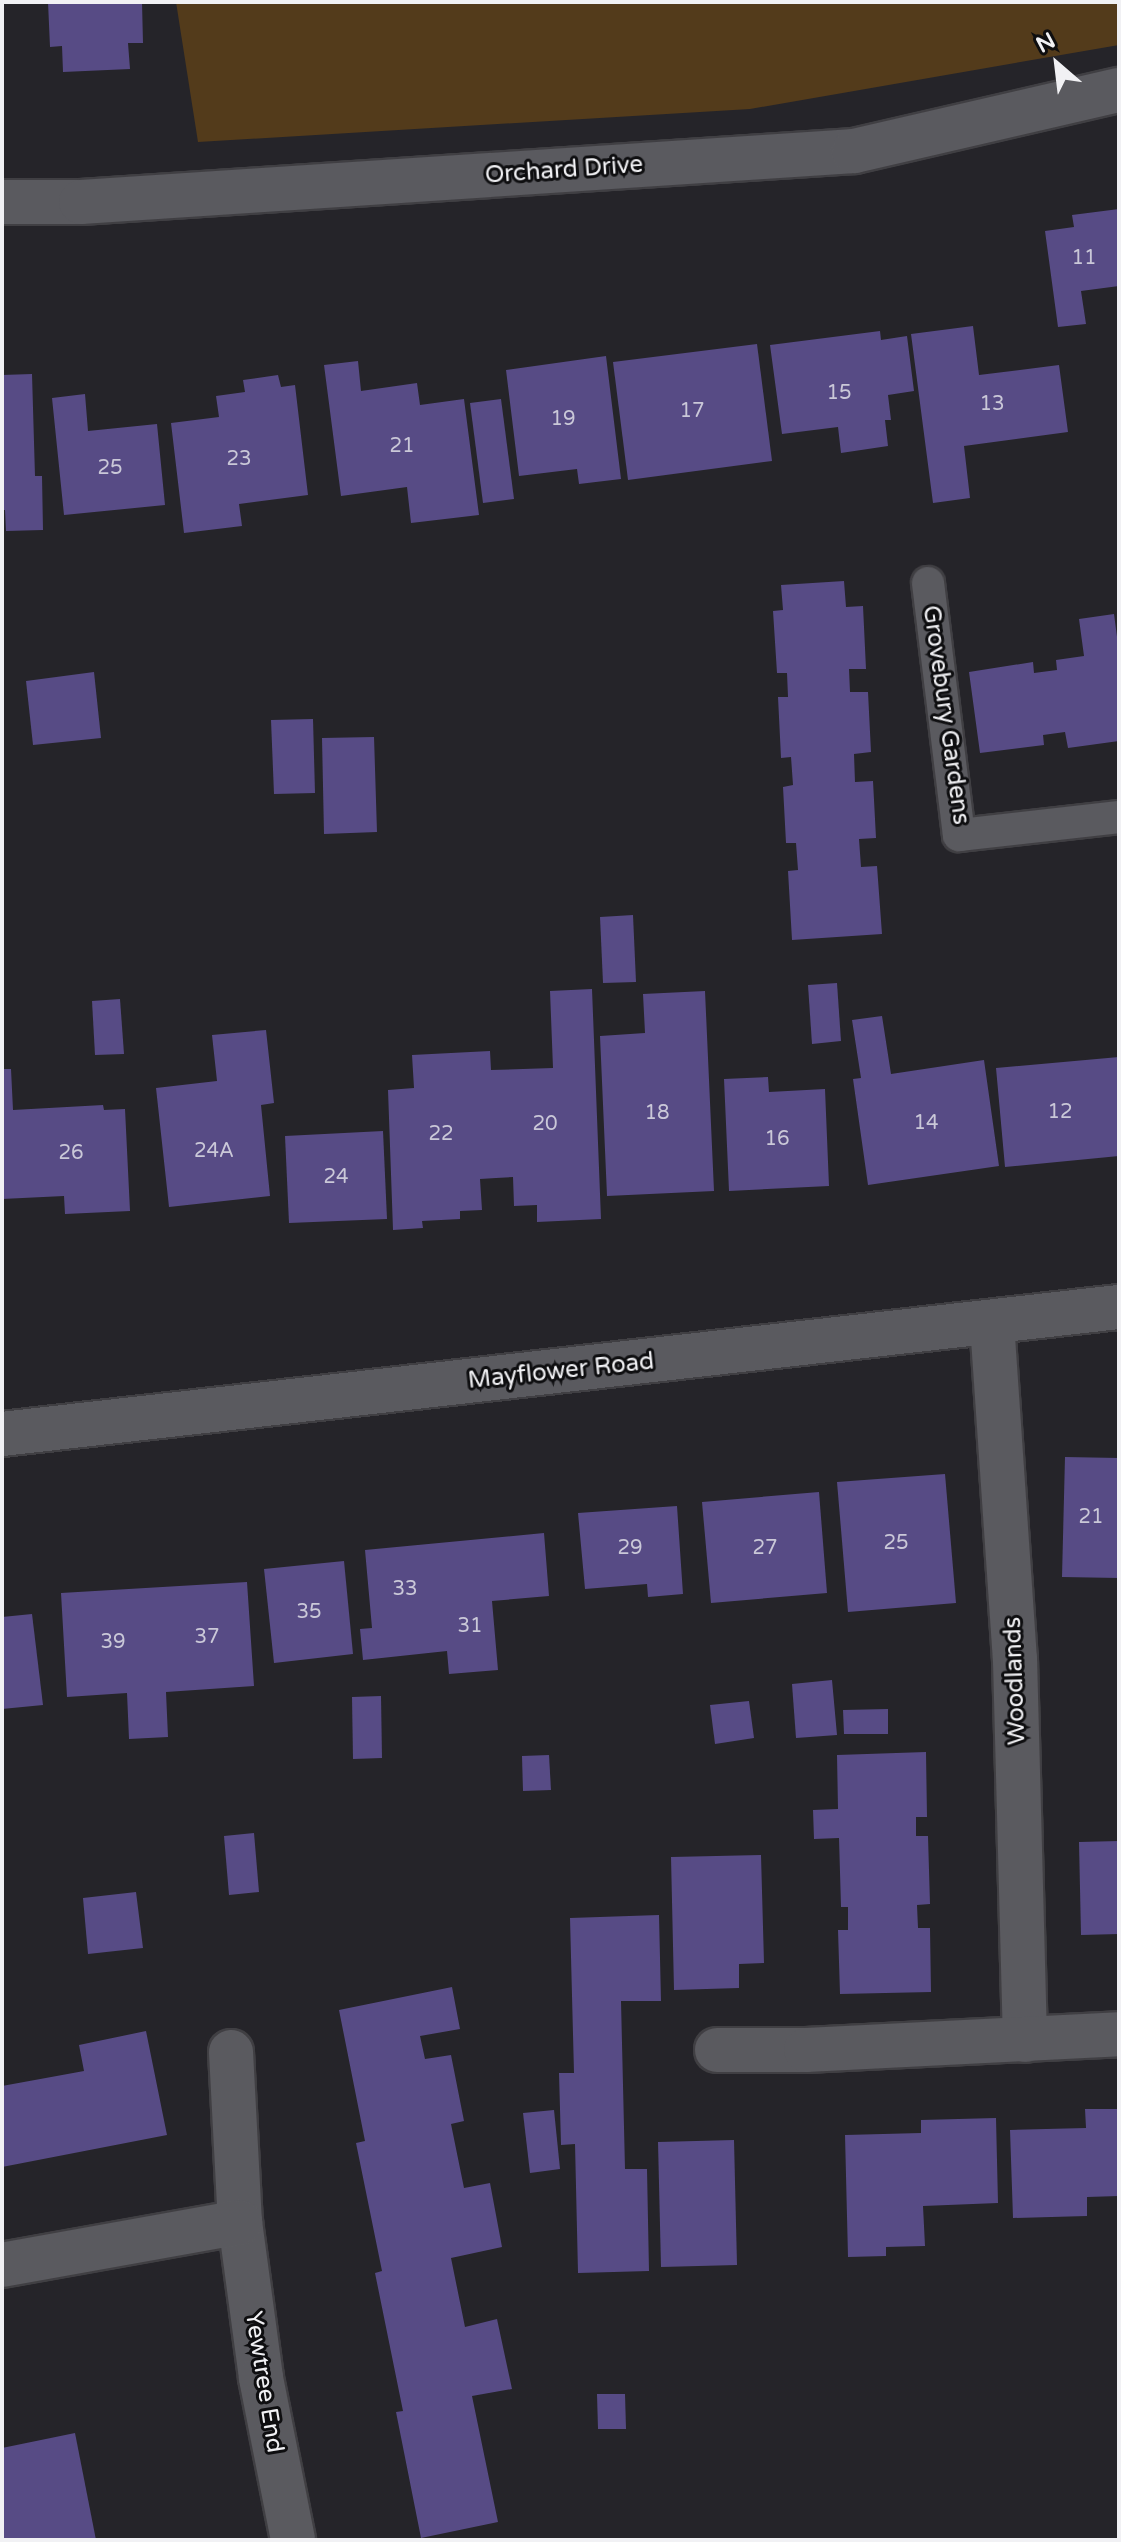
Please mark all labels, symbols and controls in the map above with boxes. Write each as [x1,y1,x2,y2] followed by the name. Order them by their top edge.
[1017,24,1097,104] north arrow
[1032,27,1060,58] text: N
[484,150,644,190] street label: Orchard Drive
[1071,246,1097,270] house number: 11
[826,381,852,405] house number: 15
[979,392,1005,416] house number: 13
[679,399,705,423] house number: 17
[550,407,576,431] house number: 19
[389,434,415,458] house number: 21
[226,447,252,471] house number: 23
[97,456,123,480] house number: 25
[916,604,976,826] street label: Grovebury Gardens
[1047,1100,1073,1124] house number: 12
[644,1101,670,1125] house number: 18
[913,1111,939,1135] house number: 14
[532,1112,558,1136] house number: 20
[428,1122,454,1146] house number: 22
[764,1127,790,1151] house number: 16
[194,1139,234,1163] house number: 24A
[58,1141,84,1165] house number: 26
[323,1165,349,1189] house number: 24
[466,1347,656,1395] street label: Mayflower Road
[1078,1505,1104,1529] house number: 21
[883,1531,909,1555] house number: 25
[617,1536,643,1560] house number: 29
[752,1536,778,1560] house number: 27
[392,1577,418,1601] house number: 33
[296,1600,322,1624] house number: 35
[457,1614,483,1638] house number: 31
[998,1616,1032,1746] street label: Woodlands
[194,1625,220,1649] house number: 37
[100,1630,126,1654] house number: 39
[239,2309,289,2455] street label: Yewtree End

